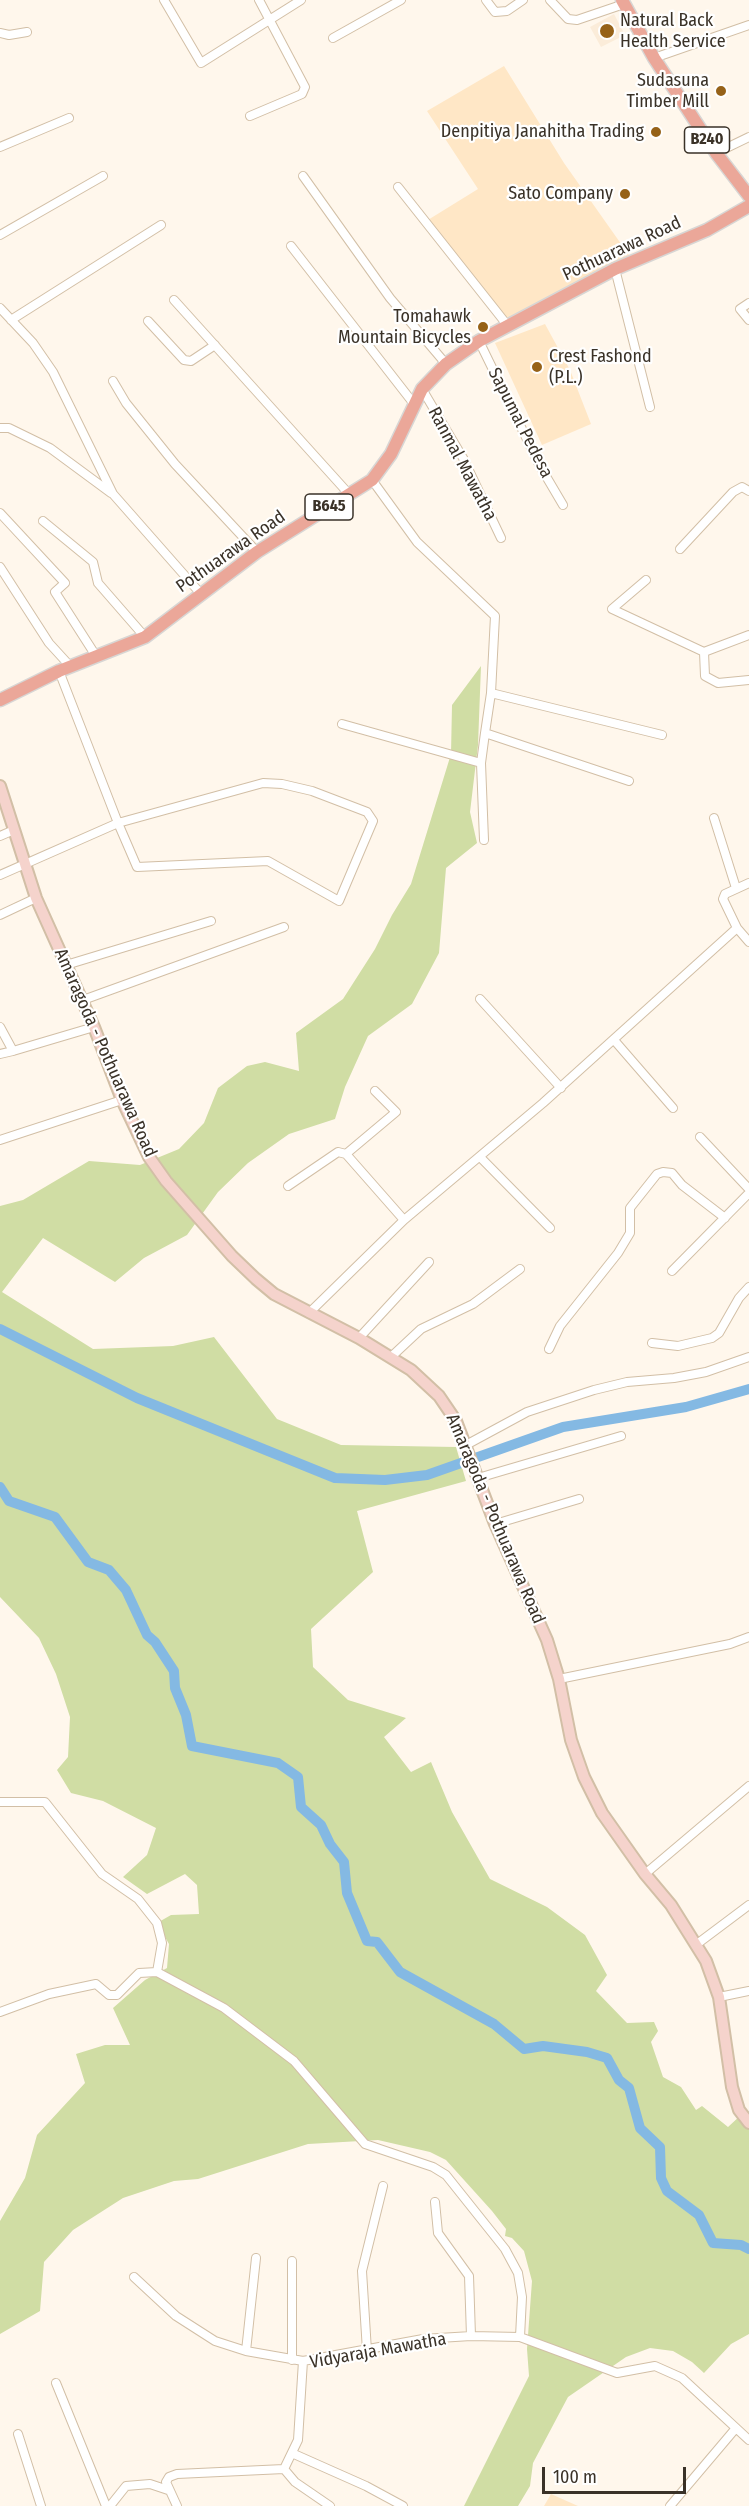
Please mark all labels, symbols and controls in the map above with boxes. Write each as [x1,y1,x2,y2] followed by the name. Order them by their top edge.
[620,10,726,52] place label: Natural Back Health Service
[598,22,616,40] marker: Natural Back Health Service
[626,70,709,112] place label: Sudasuna Timber Mill
[714,84,728,98] marker: Sudasuna Timber Mill
[441,121,644,143] place label: Denpitiya Janahitha Trading
[649,125,663,139] marker: Denpitiya Janahitha Trading
[684,127,730,153] road number: B240
[508,183,613,205] place label: Sato Company
[618,187,632,201] marker: Sato Company
[559,212,685,286] street label: Pothuarawa Road
[338,306,471,348] place label: Tomahawk Mountain Bicycles
[476,320,490,334] marker: Tomahawk Mountain Bicycles
[549,346,652,388] place label: Crest Fashond (P.L.)
[530,360,544,374] marker: Crest Fashond (P.L.)
[483,364,557,482] street label: Sapumal Pedesa
[423,404,501,524] street label: Ranmal Mawatha
[305,494,353,520] road number: B645
[172,506,290,598] street label: Pothuarawa Road
[49,945,161,1161] street label: Amaragoda - Pothuarawa Road
[441,1411,549,1627] street label: Amaragoda - Pothuarawa Road
[308,2328,448,2374] street label: Vidyaraja Mawatha
[545,2455,689,2493] scale bar
[553,2466,597,2488] text: 100 m

